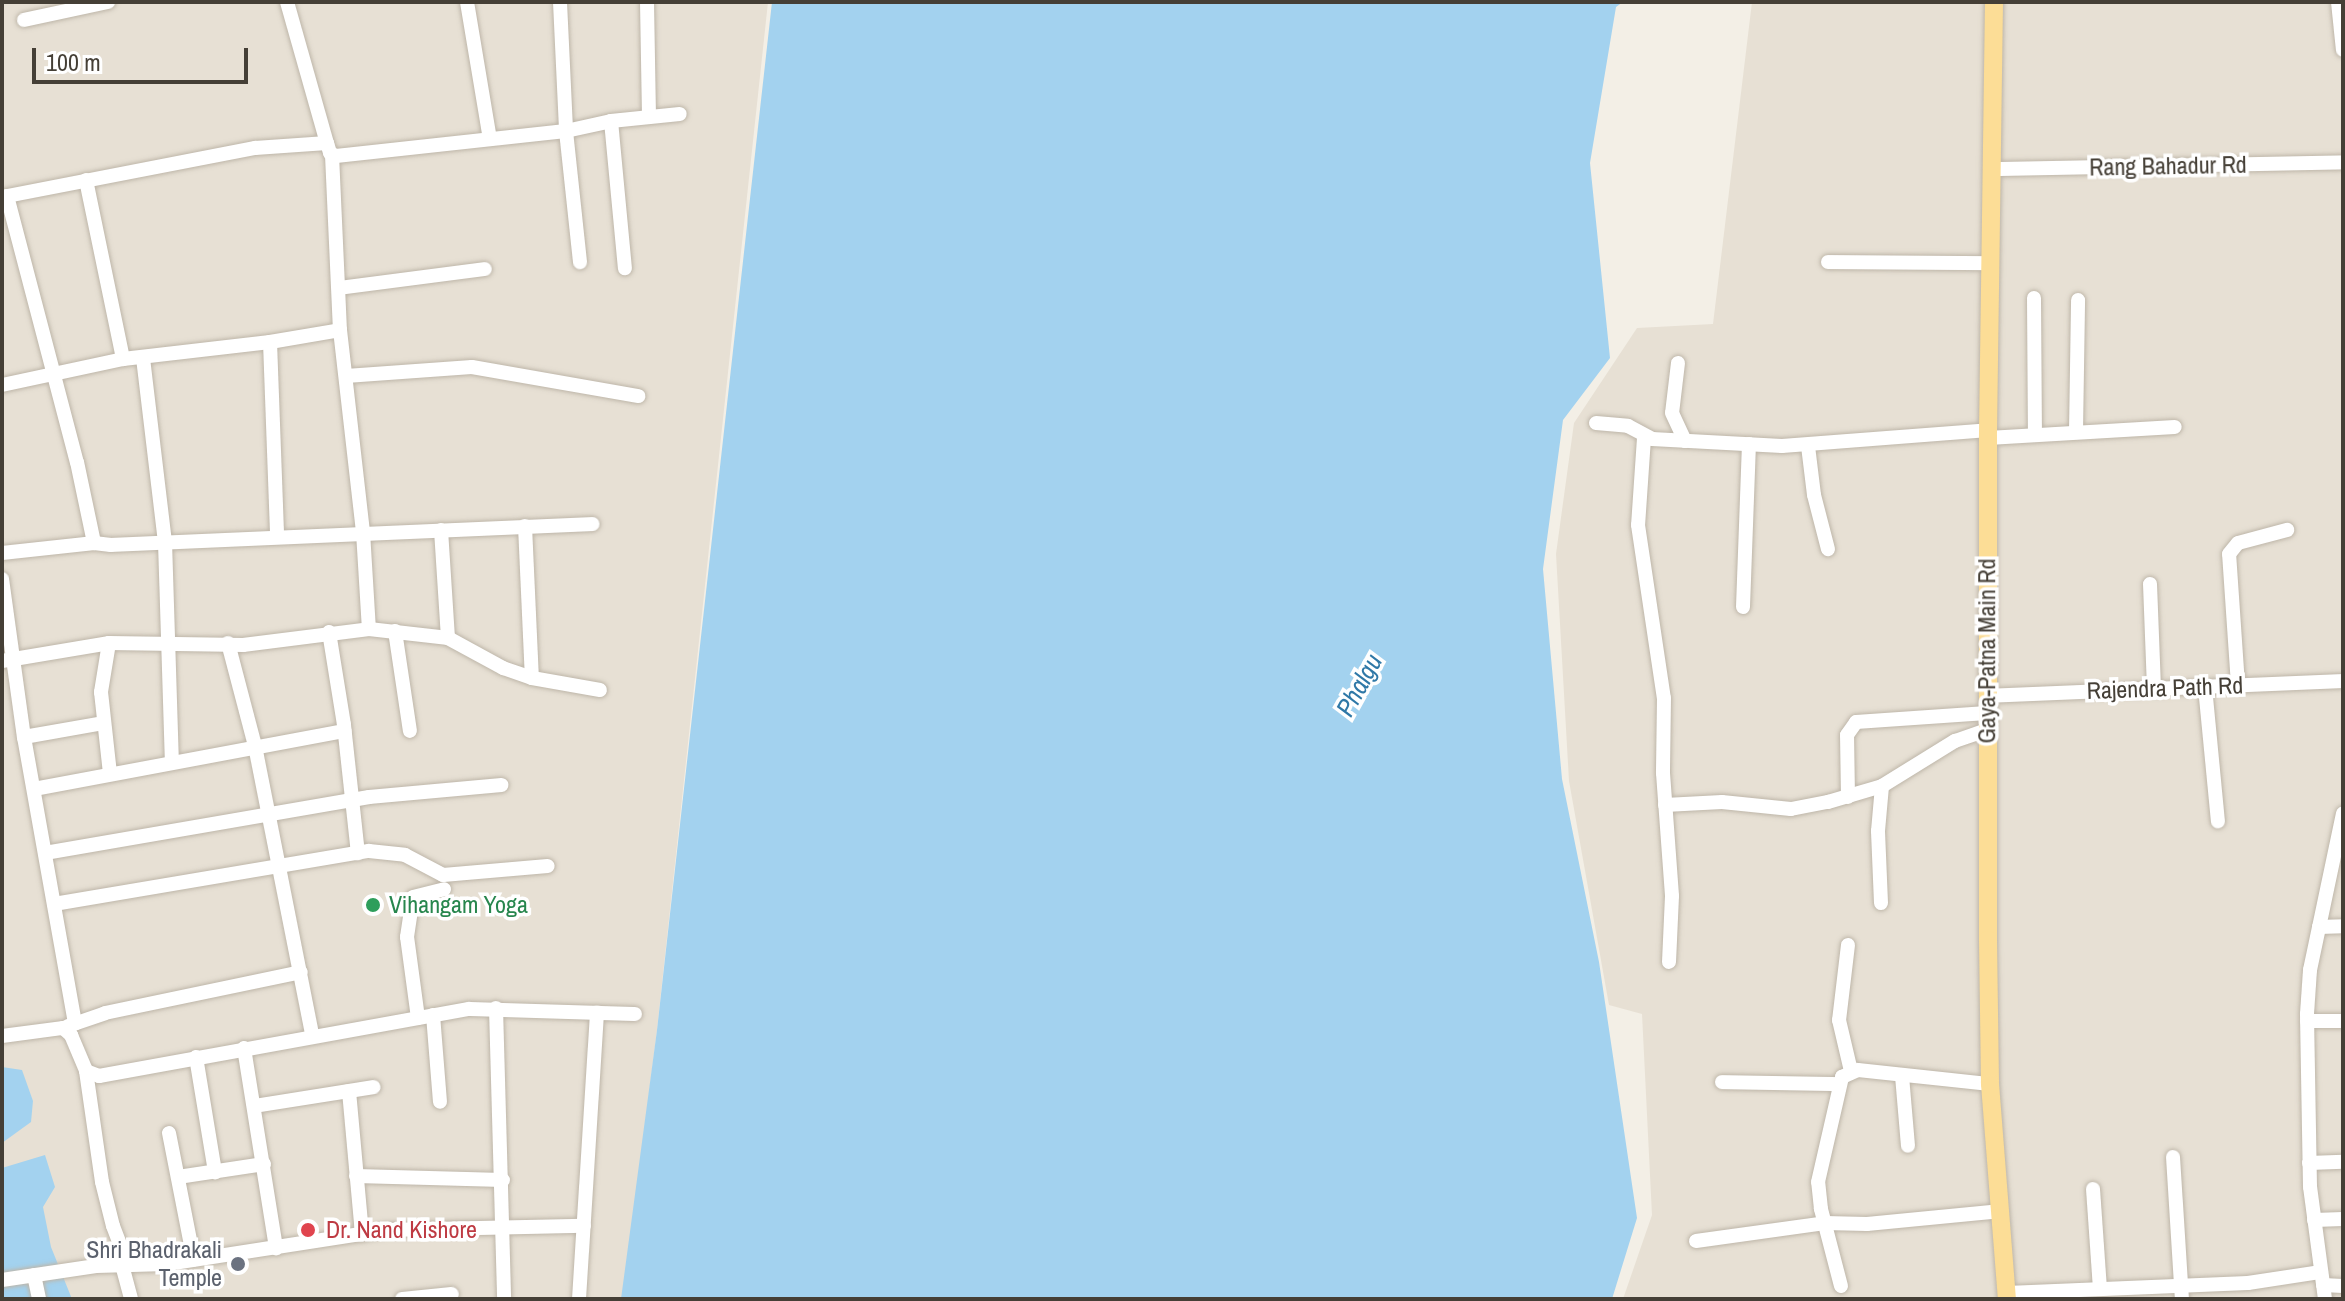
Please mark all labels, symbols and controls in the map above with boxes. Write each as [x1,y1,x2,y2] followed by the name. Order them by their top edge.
[36,32,252,82] scale bar
[46,46,101,78] text: 100 m
[2089,150,2247,182] street label: Rang Bahadur Rd
[1973,559,2001,743] street label: Gaya-Patna Main Rd
[1329,648,1389,722] water label: Phalgu
[2086,671,2244,705] street label: Rajendra Path Rd
[389,891,528,919] place label: Vihangam Yoga
[364,896,382,914] marker: Vihangam Yoga
[326,1216,477,1244] place label: Dr. Nand Kishore
[297,1219,319,1241] marker: Dr. Nand Kishore
[86,1236,222,1292] place label: Shri Bhadrakali Temple
[229,1255,247,1273] marker: Shri Bhadrakali Temple

